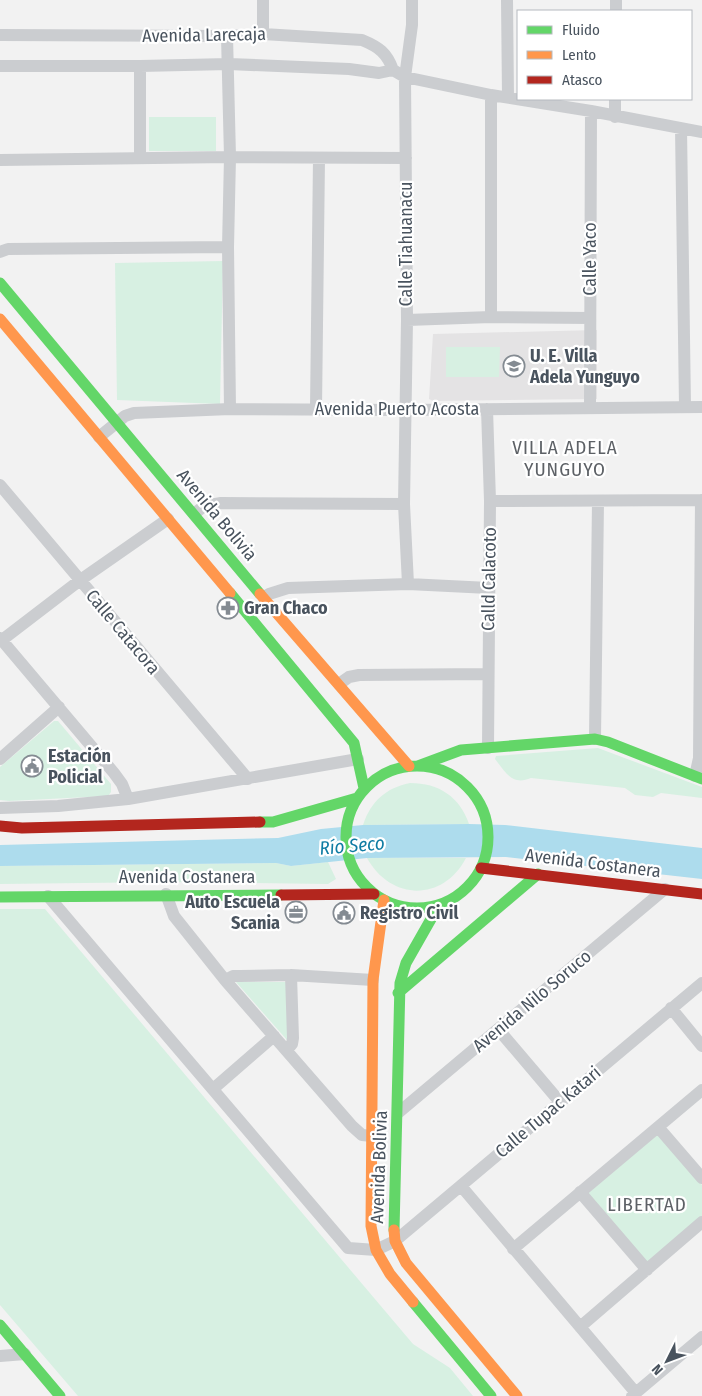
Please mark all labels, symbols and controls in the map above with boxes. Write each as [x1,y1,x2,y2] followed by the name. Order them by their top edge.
[517,10,692,100] legend
[562,21,600,39] text: Fluido
[142,23,266,47] street label: Avenida Larecaja
[562,46,596,64] text: Lento
[562,71,602,89] text: Atasco
[395,182,417,306] street label: Calle Tiahuanacu
[579,222,601,296] street label: Calle Yaco
[529,345,640,388] place label: U. E. Villa Adela Yunguyo
[502,354,526,378] school or university icon: U. E. Villa Adela Yunguyo
[315,398,479,420] street label: Avenida Puerto Acosta
[512,436,618,481] district label: VILLA ADELA YUNGUYO
[172,465,262,565] street label: Avenida Bolivia
[477,527,501,631] street label: Calld Calacoto
[81,585,165,679] street label: Calle Catacora
[216,596,240,620] pharmacy icon: Gran Chaco
[244,597,328,619] place label: Gran Chaco
[48,745,111,788] place label: Estación Policial
[20,754,44,778] public building icon: Estación Policial
[319,831,386,860] water label: Río Seco
[524,844,662,882] street label: Avenida Costanera
[119,866,255,888] street label: Avenida Costanera
[184,891,280,934] place label: Auto Escuela Scania
[284,900,308,924] office icon: Auto Escuela Scania
[332,901,356,925] public building icon: Registro Civil
[360,902,458,924] place label: Registro Civil
[468,945,596,1057] street label: Avenida Nilo Soruco
[491,1061,605,1163] street label: Calle Tupac Katari
[366,1110,392,1224] street label: Avenida Bolivia
[607,1193,687,1216] district label: LIBERTAD
[642,1336,692,1386] north arrow
[649,1361,667,1378] text: N

